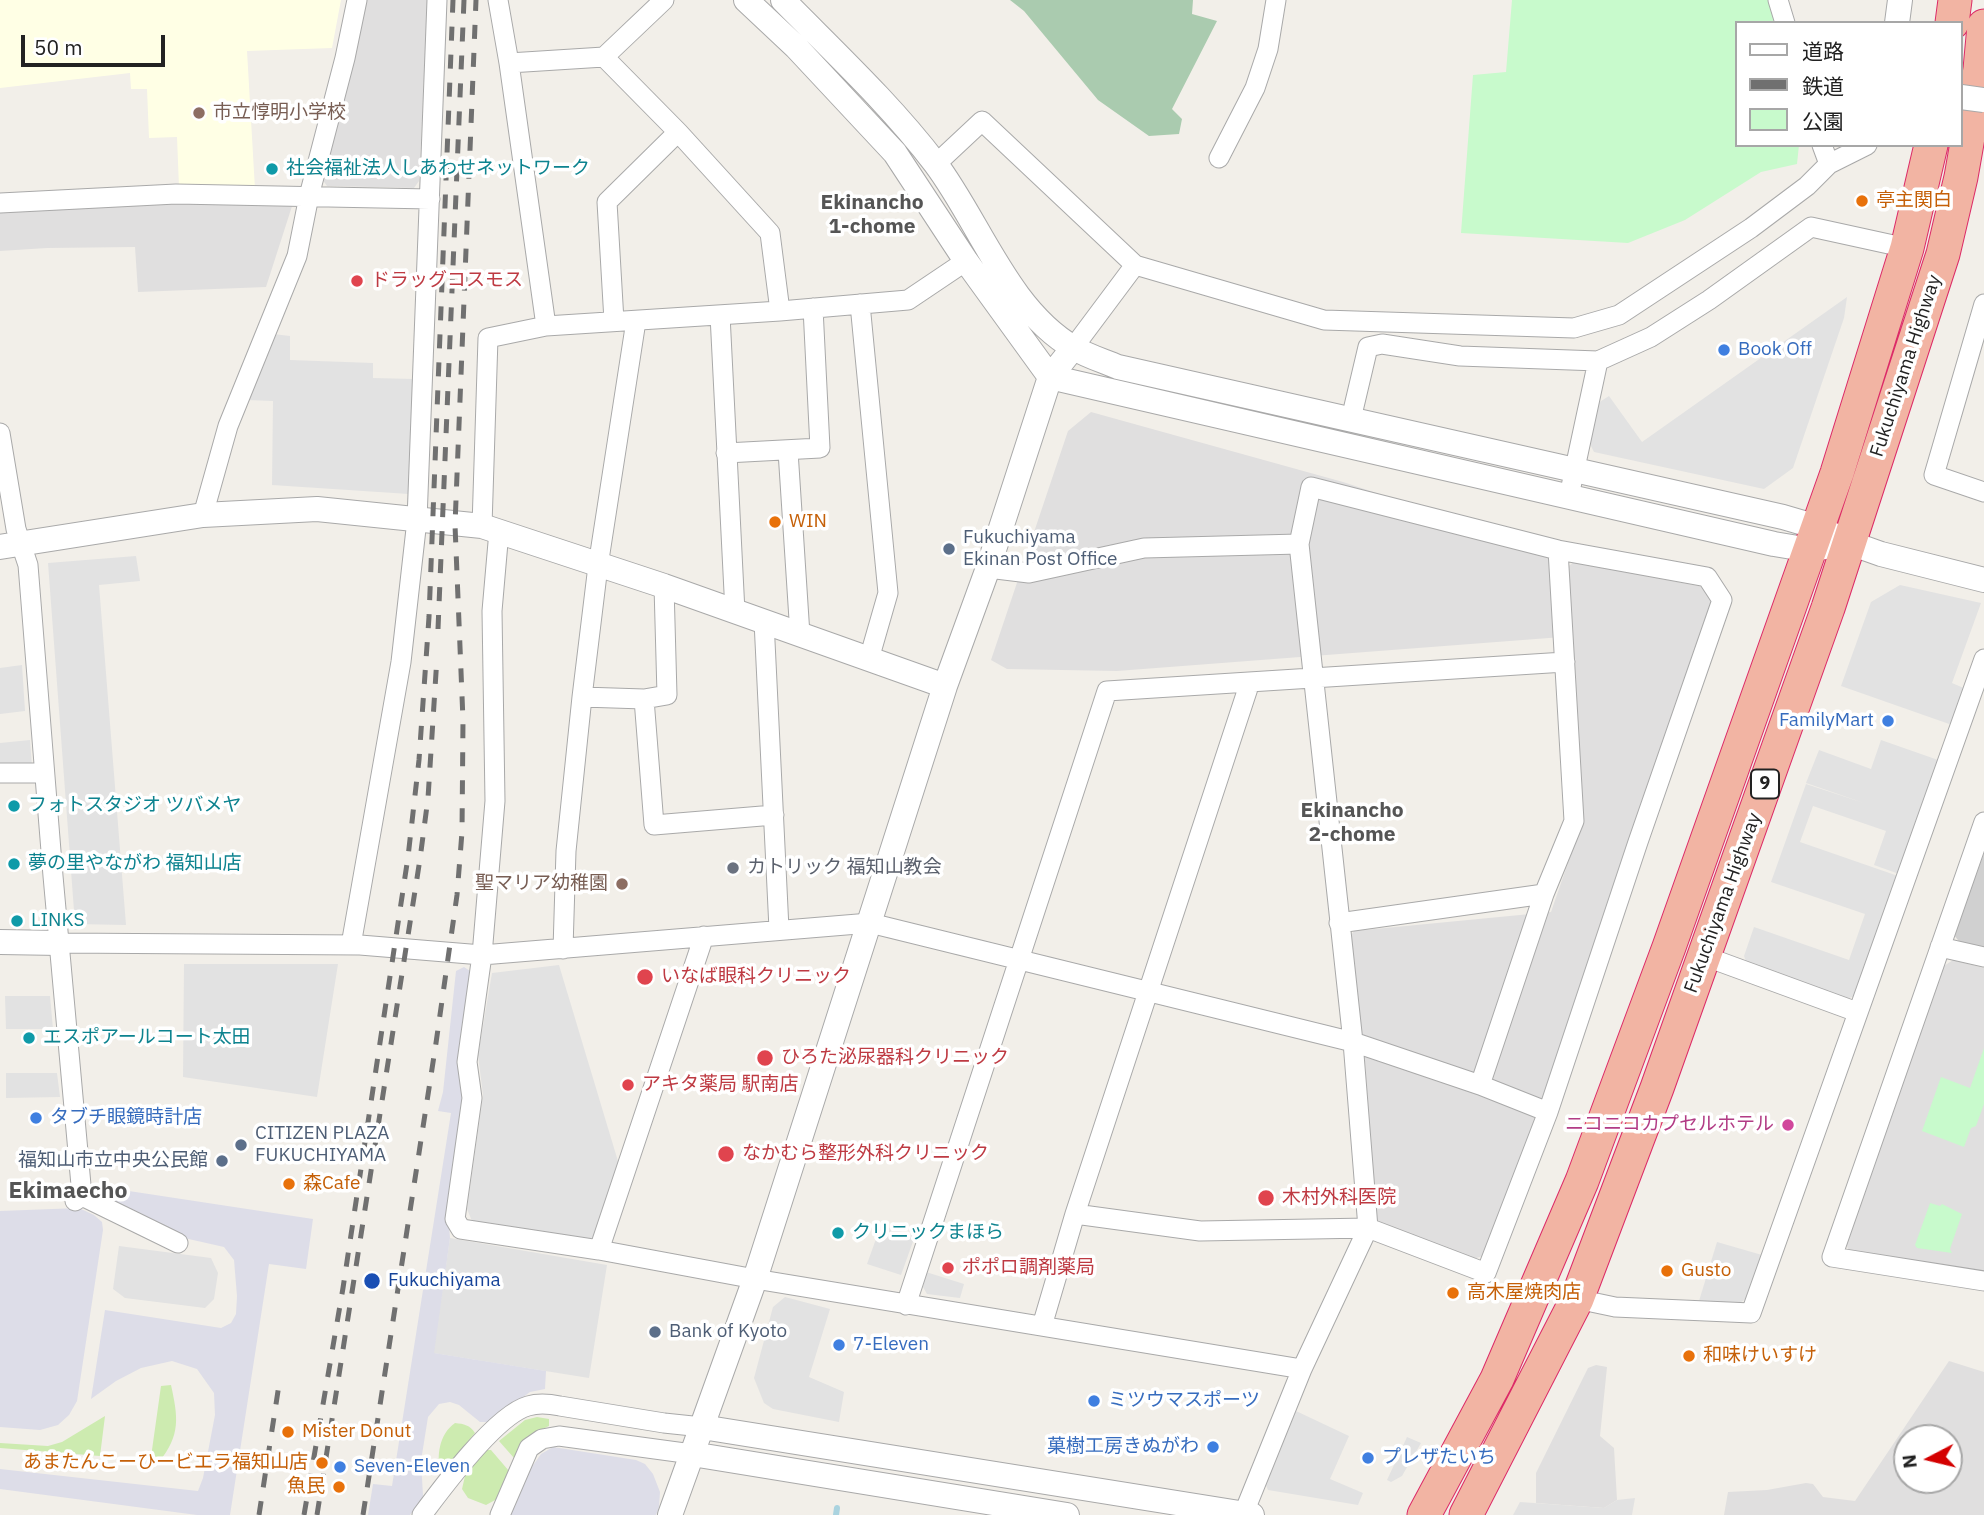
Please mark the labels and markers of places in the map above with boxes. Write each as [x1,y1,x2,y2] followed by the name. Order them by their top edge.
[213,102,346,124] place label: 市立惇明小学校
[191,105,207,121] marker: 市立惇明小学校
[286,158,590,180] place label: 社会福祉法人しあわせネットワーク
[264,161,280,177] marker: 社会福祉法人しあわせネットワーク
[1876,190,1952,212] place label: 亭主関白
[1854,193,1870,209] marker: 亭主関白
[371,270,523,292] place label: ドラッグコスモス
[349,273,365,289] marker: ドラッグコスモス
[1738,339,1812,361] place label: Book Off
[1716,342,1732,358] marker: Book Off
[789,511,827,533] place label: WIN
[767,514,783,530] marker: WIN
[963,527,1117,571] place label: Fukuchiyama Ekinan Post Office
[941,541,957,557] marker: Fukuchiyama Ekinan Post Office
[1779,710,1874,732] place label: FamilyMart
[1880,713,1896,729] marker: FamilyMart
[28,795,241,817] place label: フォトスタジオ ツバメヤ
[6,798,22,814] marker: フォトスタジオ ツバメヤ
[28,853,241,875] place label: 夢の里やながわ 福知山店
[6,856,22,872] marker: 夢の里やながわ 福知山店
[747,857,941,879] place label: カトリック 福知山教会
[725,860,741,876] marker: カトリック 福知山教会
[475,873,608,895] place label: 聖マリア幼稚園
[614,876,630,892] marker: 聖マリア幼稚園
[31,910,85,932] place label: LINKS
[9,913,25,929] marker: LINKS
[661,966,851,988] place label: いなば眼科クリニック
[635,967,655,987] marker: いなば眼科クリニック
[43,1027,251,1049] place label: エスポアールコート太田
[21,1030,37,1046] marker: エスポアールコート太田
[781,1047,1009,1069] place label: ひろた泌尿器科クリニック
[755,1048,775,1068] marker: ひろた泌尿器科クリニック
[642,1074,798,1096] place label: アキタ薬局 駅南店
[620,1077,636,1093] marker: アキタ薬局 駅南店
[50,1107,202,1129] place label: タブチ眼鏡時計店
[28,1110,44,1126] marker: タブチ眼鏡時計店
[1565,1114,1774,1136] place label: ニコニコカプセルホテル
[1780,1117,1796,1133] marker: ニコニコカプセルホテル
[255,1123,389,1167] place label: CITIZEN PLAZA FUKUCHIYAMA
[233,1137,249,1153] marker: CITIZEN PLAZA FUKUCHIYAMA
[742,1143,989,1165] place label: なかむら整形外科クリニック
[716,1144,736,1164] marker: なかむら整形外科クリニック
[18,1150,208,1172] place label: 福知山市立中央公民館
[214,1153,230,1169] marker: 福知山市立中央公民館
[303,1173,360,1195] place label: 森Cafe
[281,1176,297,1192] marker: 森Cafe
[1282,1187,1396,1209] place label: 木村外科医院
[1256,1188,1276,1208] marker: 木村外科医院
[852,1222,1004,1244] place label: クリニックまほら
[830,1225,846,1241] marker: クリニックまほら
[962,1257,1095,1279] place label: ポポロ調剤薬局
[940,1260,956,1276] marker: ポポロ調剤薬局
[1681,1260,1731,1282] place label: Gusto
[1659,1263,1675,1279] marker: Gusto
[388,1270,501,1292] place label: Fukuchiyama
[362,1271,382,1291] marker: Fukuchiyama
[1467,1282,1581,1304] place label: 高木屋焼肉店
[1445,1285,1461,1301] marker: 高木屋焼肉店
[669,1321,787,1343] place label: Bank of Kyoto
[647,1324,663,1340] marker: Bank of Kyoto
[853,1334,929,1356] place label: 7-Eleven
[831,1337,847,1353] marker: 7-Eleven
[1703,1345,1817,1367] place label: 和味けいすけ
[1681,1348,1697,1364] marker: 和味けいすけ
[1108,1390,1260,1412] place label: ミツウマスポーツ
[1086,1393,1102,1409] marker: ミツウマスポーツ
[302,1421,411,1443] place label: Mister Donut
[280,1424,296,1440] marker: Mister Donut
[1047,1436,1199,1458] place label: 菓樹工房きぬがわ
[1205,1439,1221,1455] marker: 菓樹工房きぬがわ
[1382,1447,1496,1469] place label: プレザたいち
[1360,1450,1376,1466] marker: プレザたいち
[23,1452,308,1474] place label: あまたんこーひービエラ福知山店
[314,1455,330,1471] marker: あまたんこーひービエラ福知山店
[354,1456,470,1478] place label: Seven-Eleven
[332,1459,348,1475] marker: Seven-Eleven
[287,1476,325,1498] place label: 魚民
[331,1479,347,1495] marker: 魚民

